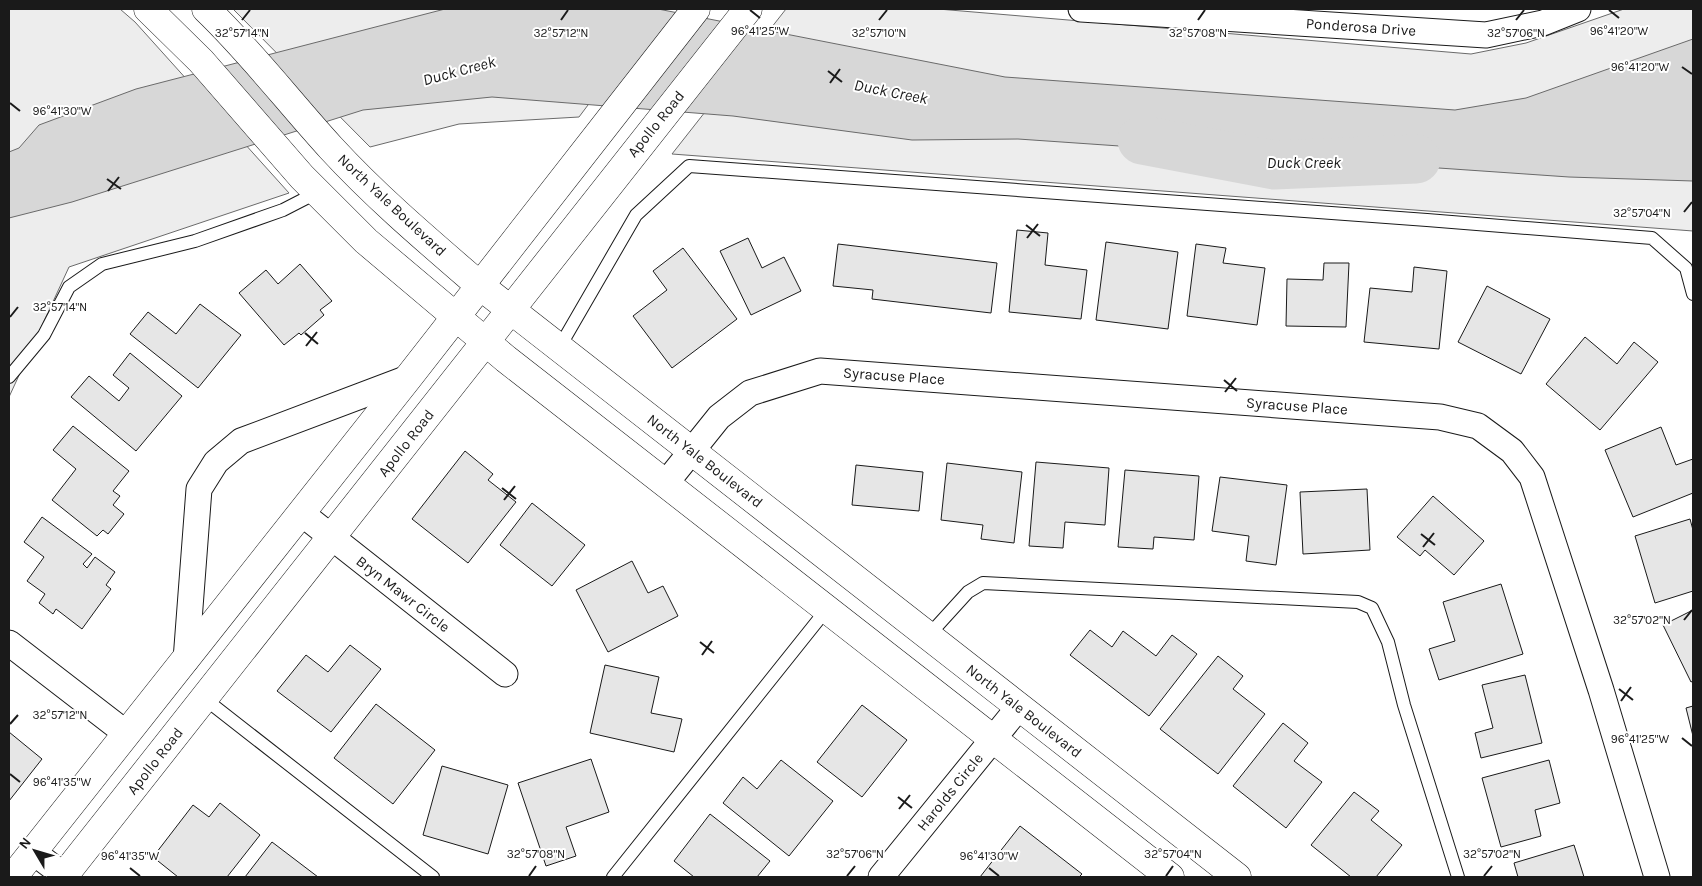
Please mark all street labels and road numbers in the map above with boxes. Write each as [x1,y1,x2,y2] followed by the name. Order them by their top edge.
[1305,14,1417,40] street label: Ponderosa Drive
[624,87,688,161] street label: Apollo Road
[334,150,450,260] street label: North Yale Boulevard
[843,363,945,389] street label: Syracuse Place
[1246,393,1348,419] street label: Syracuse Place
[374,406,438,480] street label: Apollo Road
[644,410,766,512] street label: North Yale Boulevard
[353,552,453,636] street label: Bryn Mawr Circle
[963,660,1085,762] street label: North Yale Boulevard
[123,724,187,798] street label: Apollo Road
[913,749,987,835] street label: Harolds Circle

